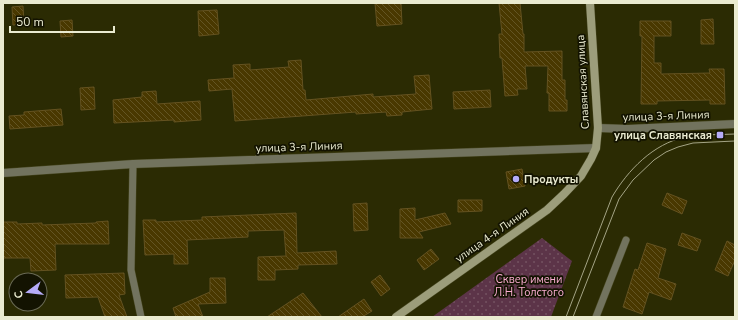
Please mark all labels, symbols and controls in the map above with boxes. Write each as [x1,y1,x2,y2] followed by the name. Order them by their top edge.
[10,8,114,34] scale bar
[16,14,44,30] text: 50 m
[573,34,593,130] street label: Славянская улица
[622,107,710,125] street label: улица 3-я Линия
[614,128,712,143] place label: улица Славянская
[715,130,725,140] marker: улица Славянская
[255,138,343,156] street label: улица 3-я Линия
[524,172,578,187] place label: Продукты
[511,174,521,184] marker: Продукты
[452,204,532,266] street label: улица 4-я Линия
[8,272,48,312] north arrow
[494,272,564,300] park label: Сквер имени Л.Н. Толстого
[10,288,27,300] text: С

